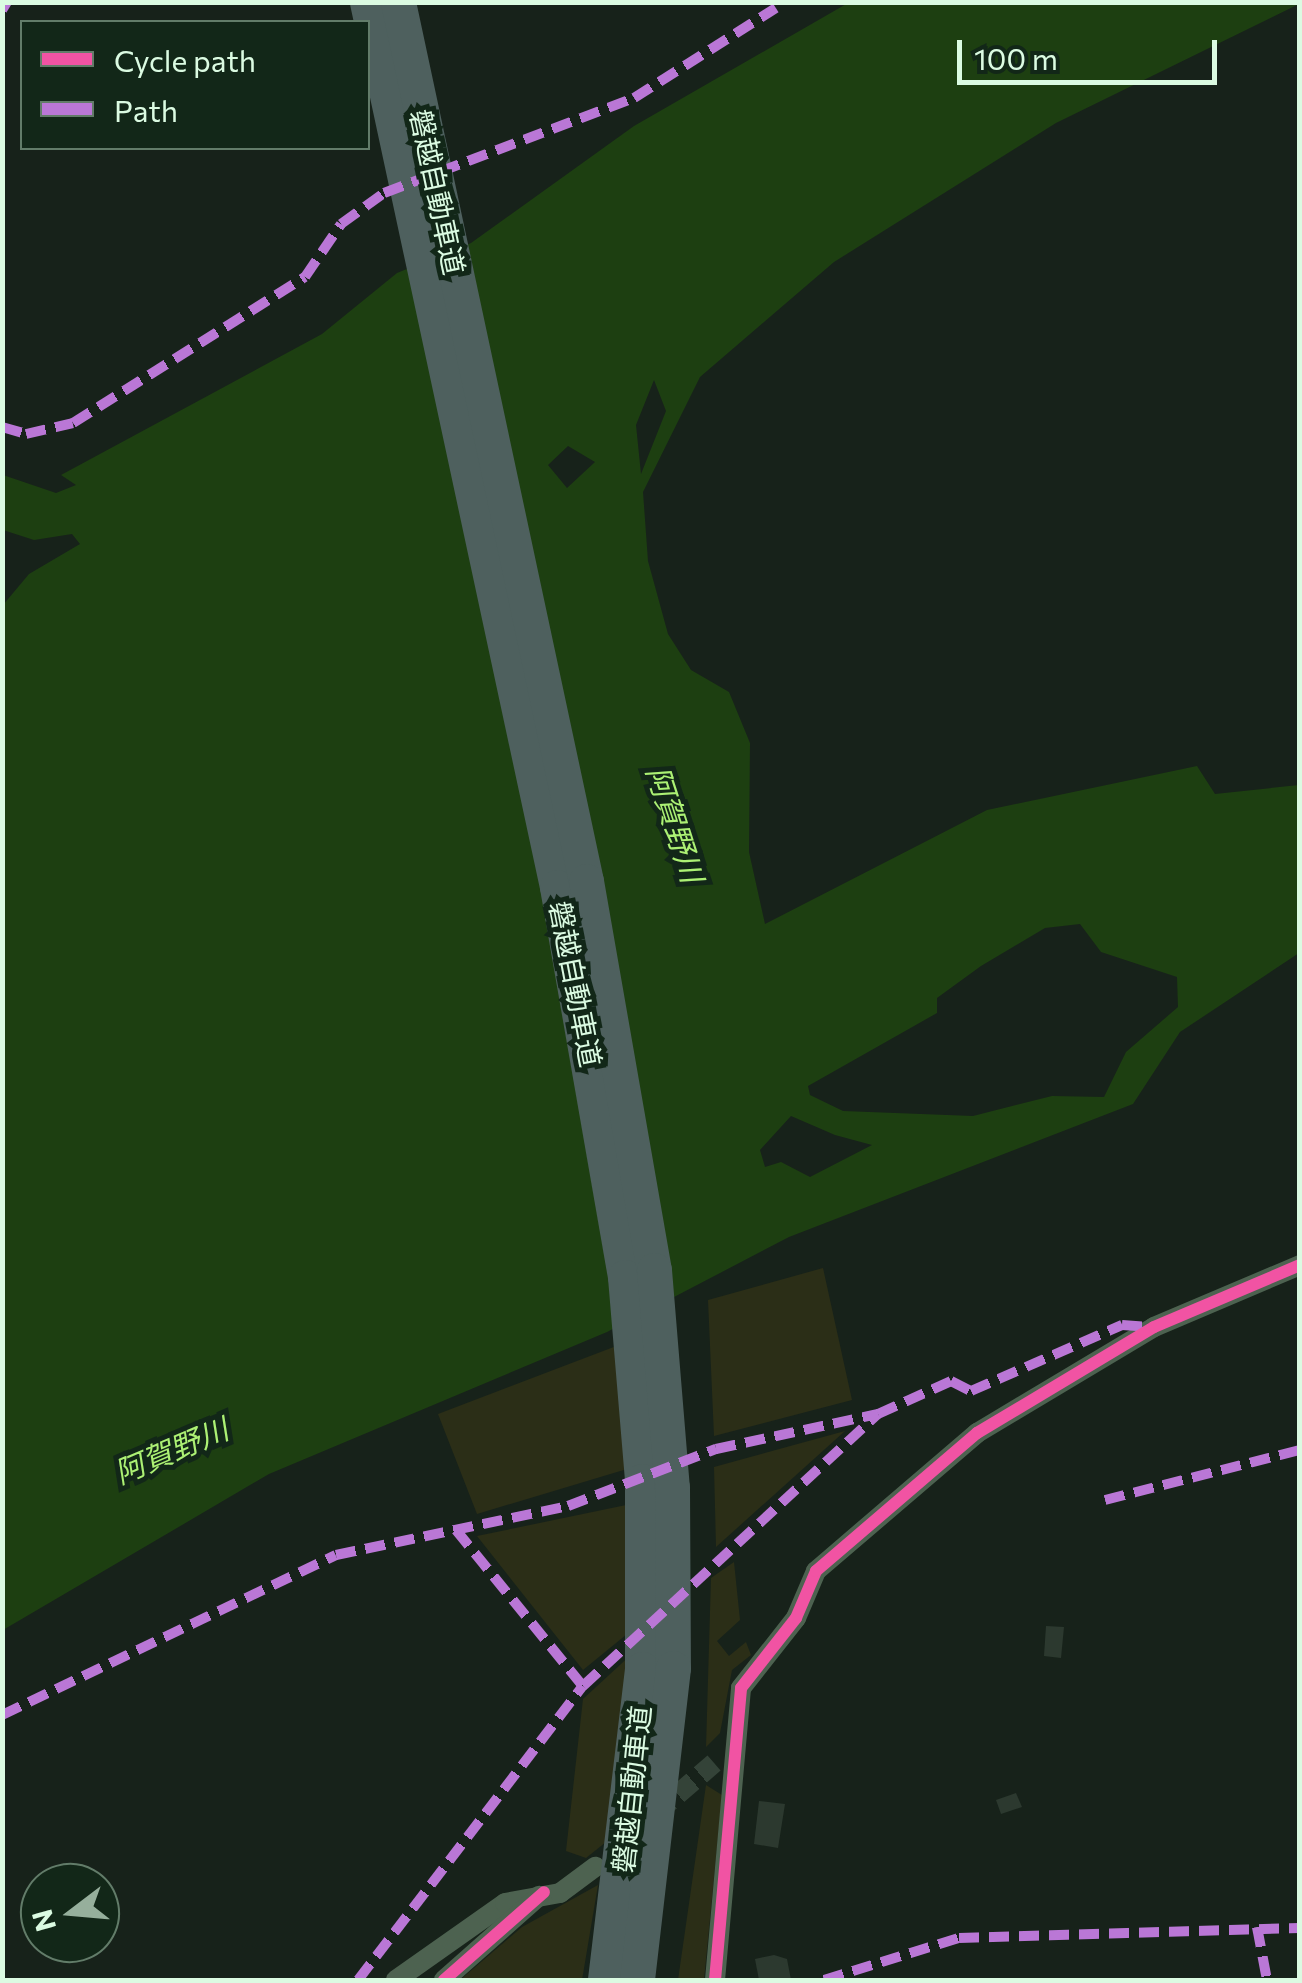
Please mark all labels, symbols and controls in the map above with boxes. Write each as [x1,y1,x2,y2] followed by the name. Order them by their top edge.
[20,20,370,150] legend
[962,20,1222,82] scale bar
[974,39,1058,76] text: 100 m
[114,41,256,78] text: Cycle path
[114,91,178,128] text: Path
[404,106,472,278] street label: 磐越自動車道
[640,761,712,887] water label: 阿賀野川
[543,898,609,1070] street label: 磐越自動車道
[109,1410,233,1490] water label: 阿賀野川
[606,1704,656,1874] street label: 磐越自動車道
[20,1863,120,1963] north arrow
[24,1906,62,1935] text: N

